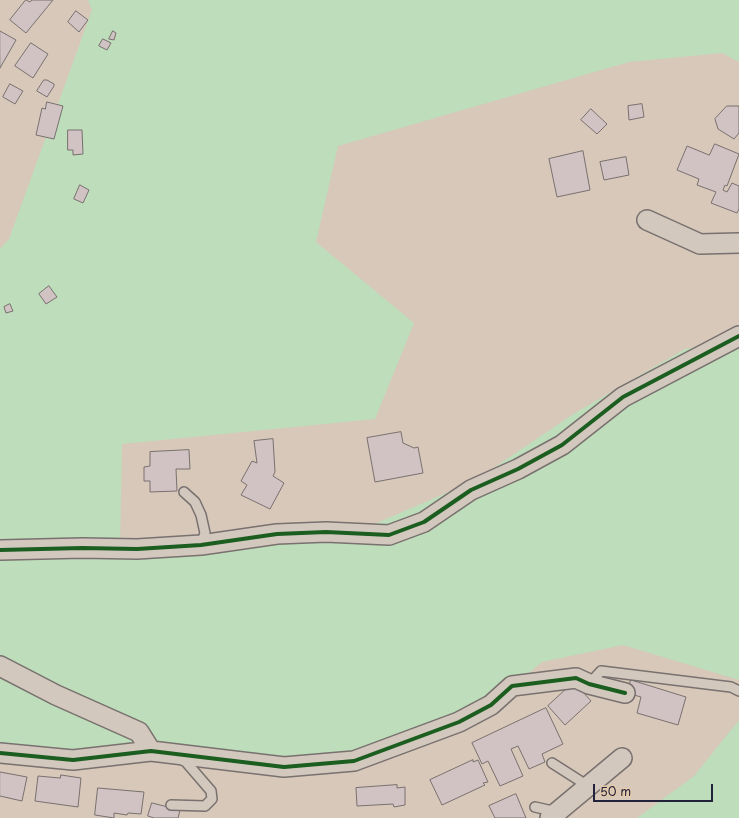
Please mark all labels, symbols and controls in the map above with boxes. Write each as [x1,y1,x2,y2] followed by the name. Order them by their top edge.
[595,776,715,802] scale bar
[600,782,631,800] text: 50 m

